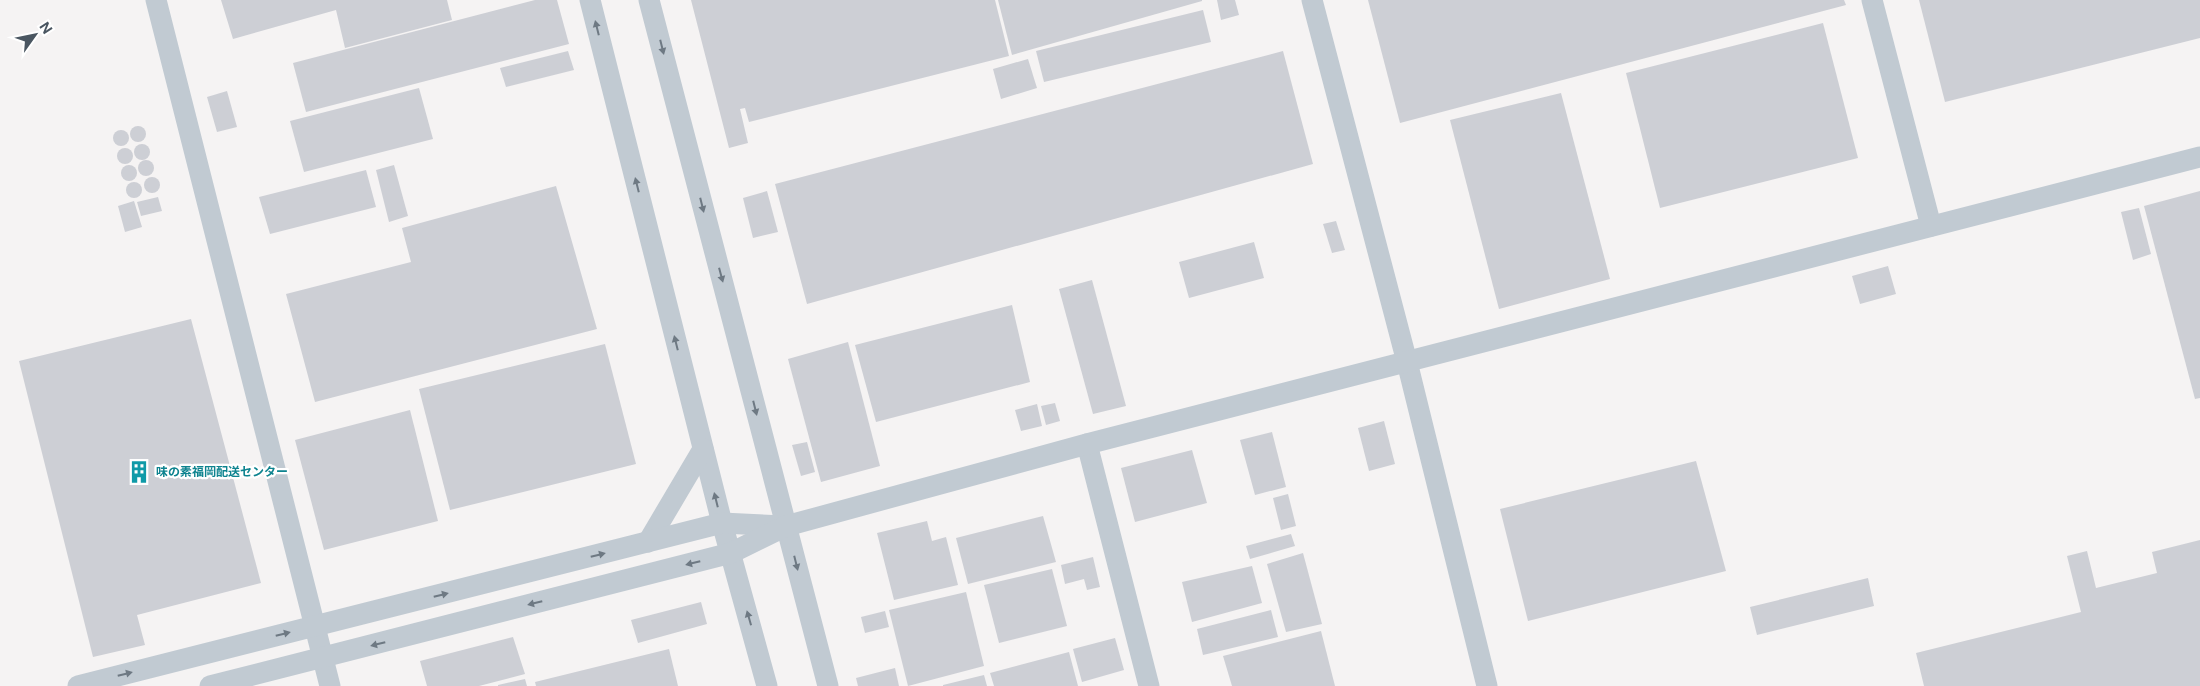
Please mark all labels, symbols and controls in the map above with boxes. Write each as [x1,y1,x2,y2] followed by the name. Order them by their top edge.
[10,10,60,60] north arrow
[36,19,56,37] text: N
[593,20,601,35] one-way arrow
[658,40,666,55] one-way arrow
[633,178,641,193] one-way arrow
[698,197,706,212] one-way arrow
[717,267,725,282] one-way arrow
[672,335,680,350] one-way arrow
[752,401,760,416] one-way arrow
[126,459,152,485] building icon: 味の素福岡配送センター
[156,465,288,479] place label: 味の素福岡配送センター
[712,493,720,508] one-way arrow
[591,551,606,559] one-way arrow
[792,555,800,570] one-way arrow
[685,559,700,567] one-way arrow
[433,590,448,598] one-way arrow
[528,600,543,608] one-way arrow
[744,611,752,626] one-way arrow
[276,630,291,638] one-way arrow
[370,640,385,648] one-way arrow
[118,670,133,678] one-way arrow

